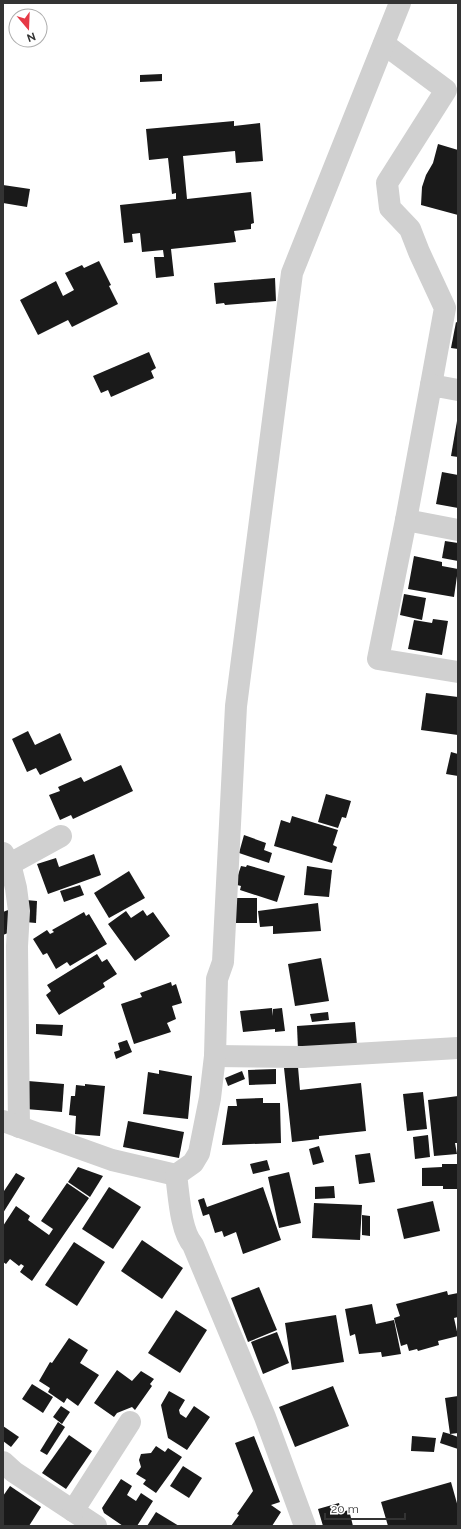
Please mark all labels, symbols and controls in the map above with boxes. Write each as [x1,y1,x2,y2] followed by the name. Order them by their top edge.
[8,8,48,48] north arrow
[25,29,37,44] text: N
[325,1495,405,1521] scale bar
[331,1502,359,1516] text: 20 m

